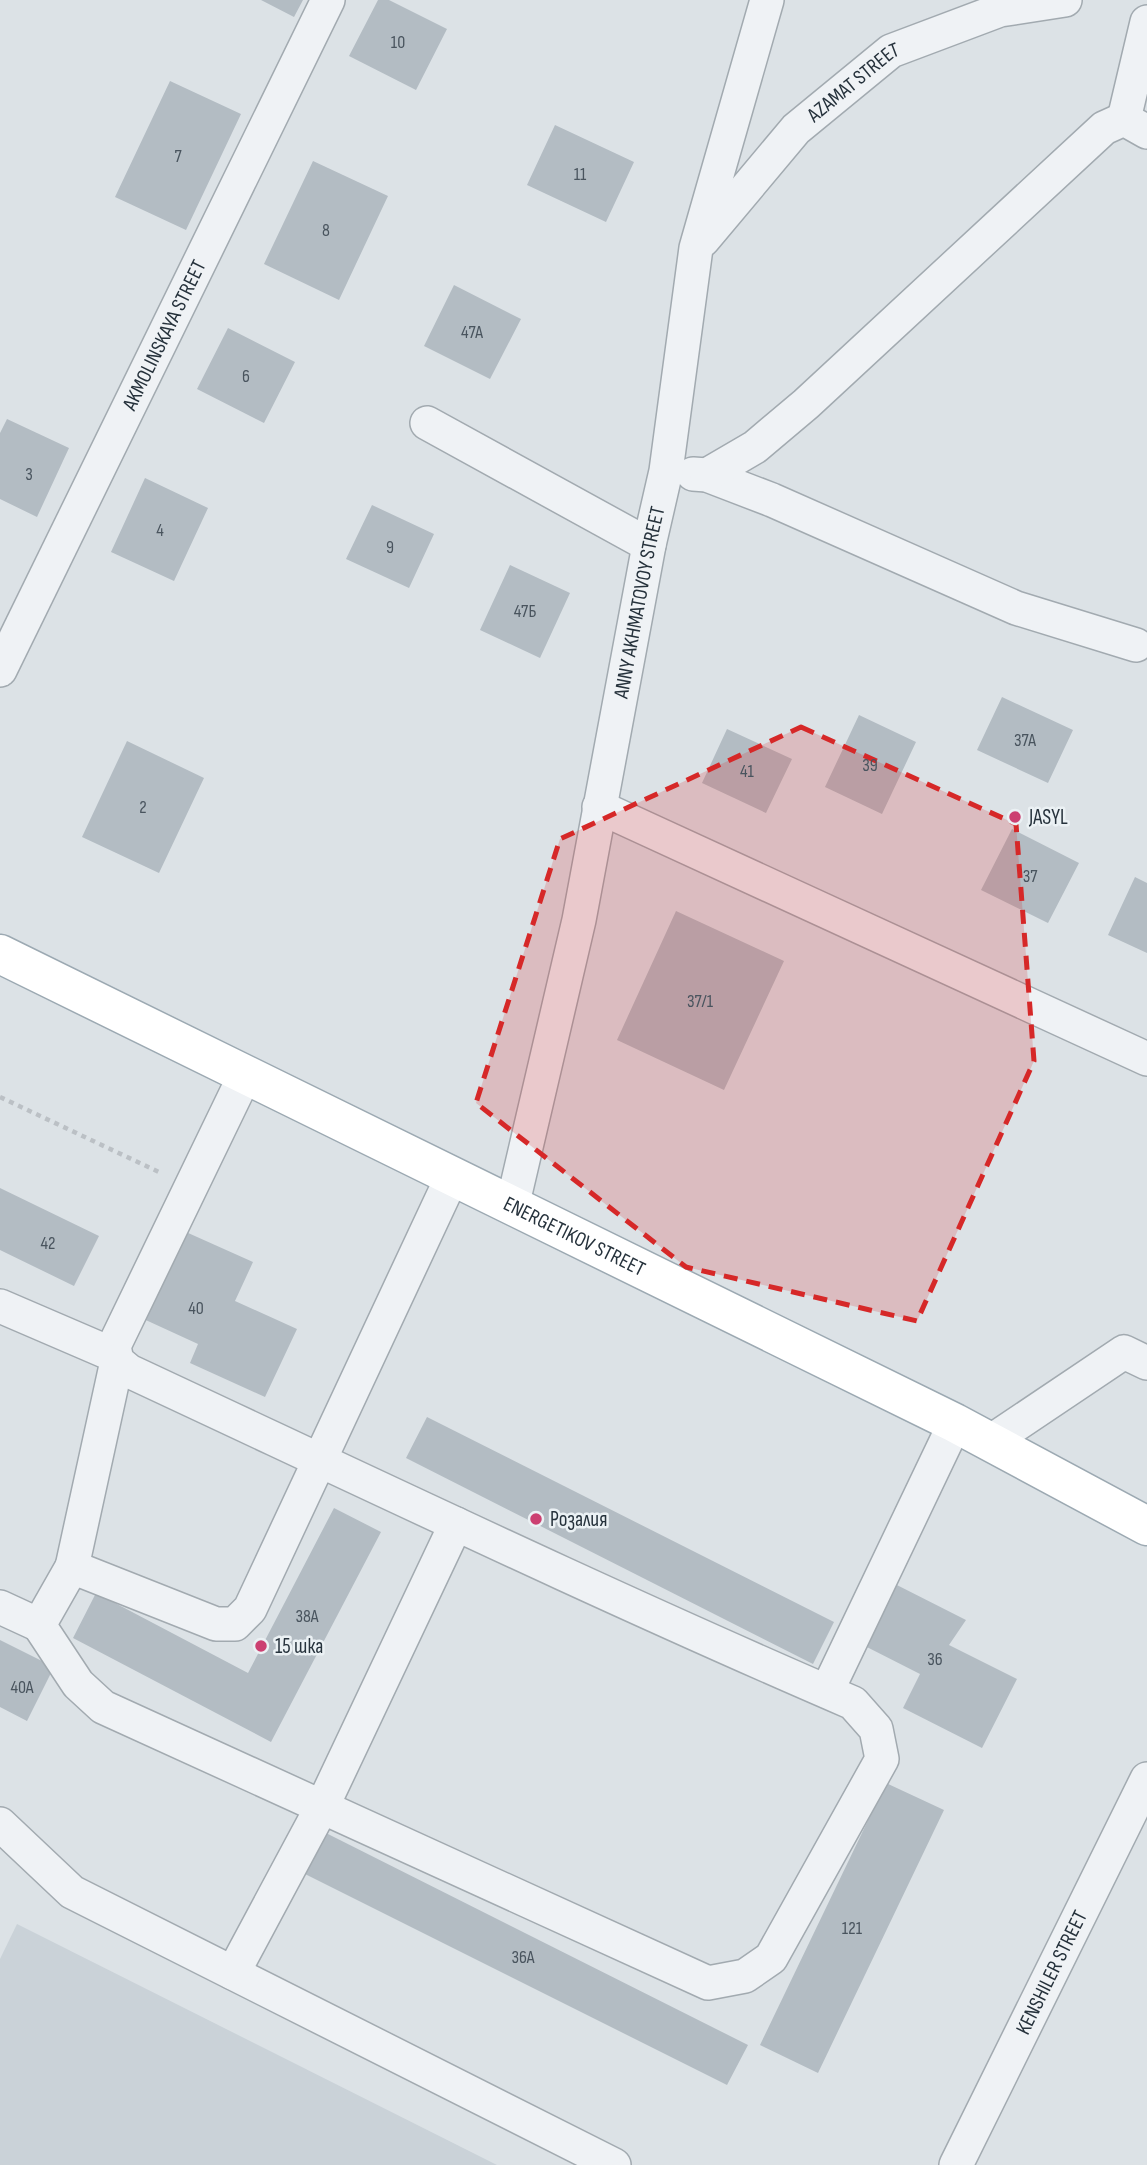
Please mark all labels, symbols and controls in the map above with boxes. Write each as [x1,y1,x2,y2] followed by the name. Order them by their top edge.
[391,32,405,53] house number: 10
[802,37,903,128] street label: AZAMAT STREET
[174,146,182,167] house number: 7
[574,164,587,185] house number: 11
[322,220,330,241] house number: 8
[117,256,212,415] street label: AKMOLINSKAYA STREET
[461,322,483,343] house number: 47А
[242,366,250,387] house number: 6
[25,464,33,485] house number: 3
[608,504,671,701] street label: ANNY AKHMATOVOY STREET
[156,520,164,541] house number: 4
[386,537,394,558] house number: 9
[514,601,536,622] house number: 47Б
[1014,730,1036,751] house number: 37А
[862,755,878,776] house number: 39
[740,761,755,782] house number: 41
[139,797,147,818] house number: 2
[1028,805,1068,830] place label: JASYL
[1007,809,1023,825] marker: JASYL
[1023,866,1038,887] house number: 37
[687,991,714,1012] house number: 37/1
[499,1191,650,1282] street label: ENERGETIKOV STREET
[40,1233,56,1254] house number: 42
[188,1298,204,1319] house number: 40
[550,1507,607,1532] place label: Розалия
[528,1511,544,1527] marker: Розалия
[295,1606,319,1627] house number: 38А
[275,1634,323,1659] place label: 15 шка
[253,1638,269,1654] marker: 15 шка
[927,1649,943,1670] house number: 36
[10,1677,34,1698] house number: 40А
[1011,1906,1093,2039] street label: KENSHILER STREET
[842,1918,863,1939] house number: 121
[511,1947,535,1968] house number: 36А

